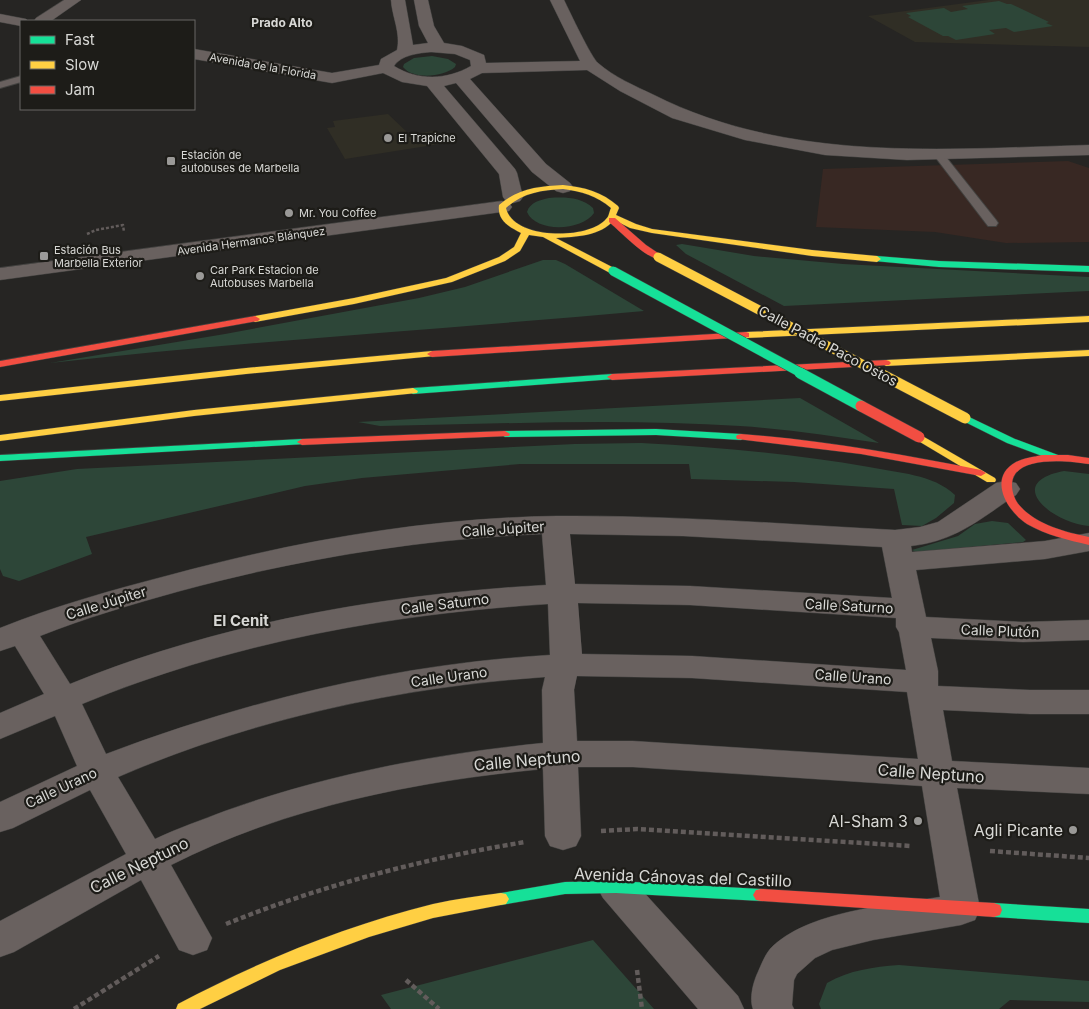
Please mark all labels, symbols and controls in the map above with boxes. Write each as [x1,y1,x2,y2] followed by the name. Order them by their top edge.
[251,15,313,30] district label: Prado Alto
[20,20,195,110] legend
[65,30,95,49] text: Fast
[208,50,318,82] street label: Avenida de la Florida
[65,55,99,74] text: Slow
[65,80,95,99] text: Jam
[398,131,456,145] place label: El Trapiche
[382,132,394,144] marker: El Trapiche
[181,148,299,175] place label: Estación de autobuses de Marbella
[165,155,177,167] marker: Estación de autobuses de Marbella
[299,206,376,220] place label: Mr. You Coffee
[283,207,295,219] marker: Mr. You Coffee
[176,224,326,258] street label: Avenida Hermanos Blánquez
[54,243,143,270] place label: Estación Bus Marbella Exterior
[38,250,50,262] marker: Estación Bus Marbella Exterior
[210,263,319,290] place label: Car Park Estacion de Autobuses Marbella
[194,270,206,282] marker: Car Park Estacion de Autobuses Marbella
[756,302,901,389] street label: Calle Padre Paco Ostos
[461,517,545,540] street label: Calle Júpiter
[64,582,148,623] street label: Calle Júpiter
[400,590,490,617] street label: Calle Saturno
[804,595,894,616] street label: Calle Saturno
[213,611,269,630] district label: El Cenit
[960,621,1040,640] street label: Calle Plutón
[410,663,488,690] street label: Calle Urano
[814,665,892,688] street label: Calle Urano
[473,745,581,775] street label: Calle Neptuno
[877,759,985,787] street label: Calle Neptuno
[22,764,99,812] street label: Calle Urano
[829,811,908,831] place label: Al-Sham 3
[912,815,924,827] marker: Al-Sham 3
[974,820,1063,840] place label: Agli Picante
[1067,824,1079,836] marker: Agli Picante
[86,833,192,897] street label: Calle Neptuno
[574,863,792,891] street label: Avenida Cánovas del Castillo

